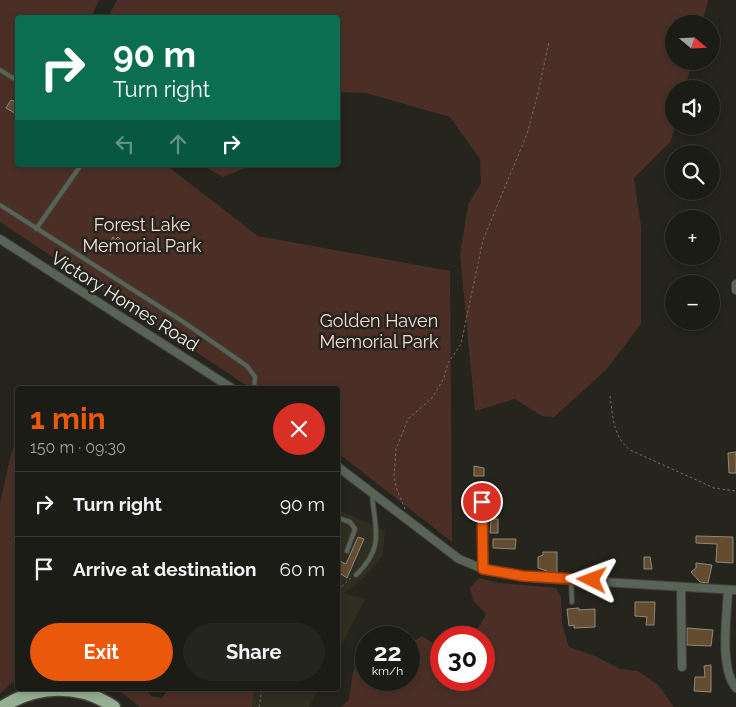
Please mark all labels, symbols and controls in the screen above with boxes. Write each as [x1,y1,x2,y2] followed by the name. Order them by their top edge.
[665,15,720,70] north arrow
[665,15,720,330] map controls
[113,34,196,75] text: 90 m
[30,35,95,100] icon: right
[113,76,210,102] text: Turn right
[665,80,720,135] button: sound
[111,130,139,158] icon: left
[164,130,192,158] icon: ahead
[217,130,245,158] icon: right
[665,145,720,200] button: search
[665,210,720,265] button: +
[82,214,202,256] park label: Forest Lake Memorial Park
[47,247,203,355] street label: Victory Homes Road
[665,275,720,330] button: −
[319,310,439,352] park label: Golden Haven Memorial Park
[30,401,106,436] text: 1 min
[273,403,325,455] button: close
[30,438,126,457] text: 150 m · 09:30
[461,481,503,523] pin
[468,488,496,516] icon: arrive
[30,490,58,518] icon: right
[73,493,162,515] text: Turn right
[280,493,325,515] text: 90 m
[565,553,617,605] position arrow
[30,555,58,583] icon: arrive
[73,558,257,580] text: Arrive at destination
[280,558,325,580] text: 60 m
[30,623,173,681] button: Exit
[183,623,325,681] button: Share
[430,626,495,691] speed limit sign: 30
[373,637,402,667] text: 22
[372,664,403,678] text: km/h

